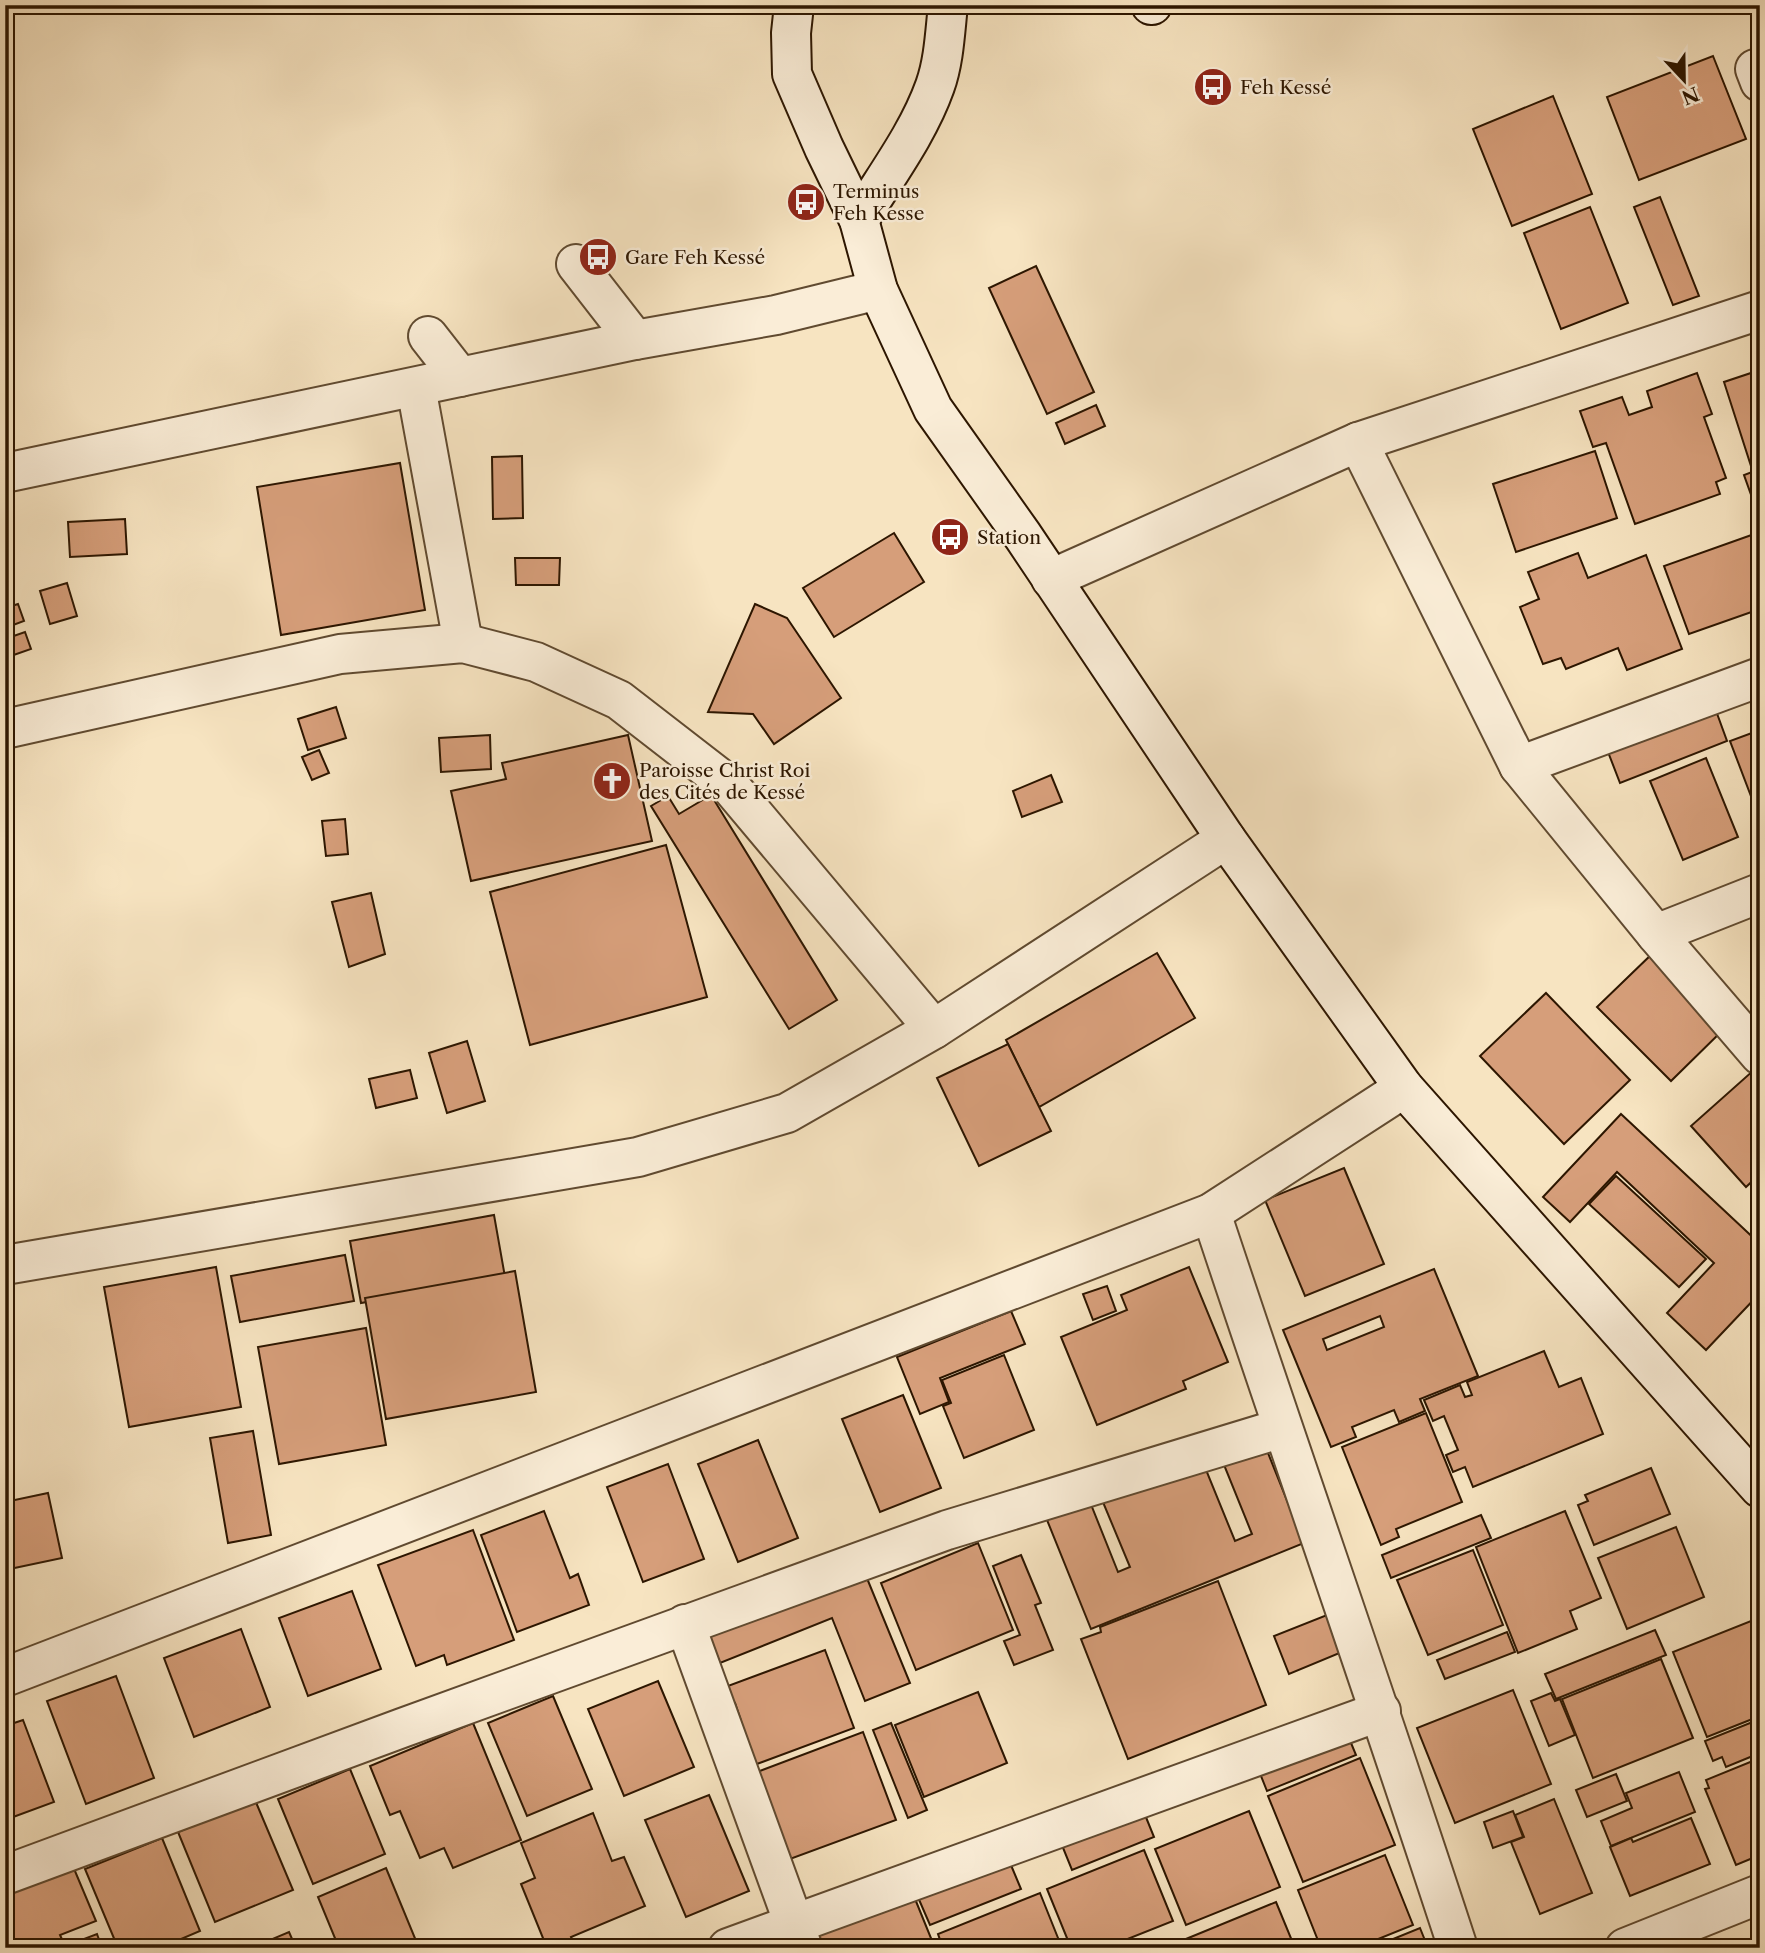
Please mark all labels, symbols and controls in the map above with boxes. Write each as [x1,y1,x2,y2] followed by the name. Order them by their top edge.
[1650,46,1720,116] north arrow
[1192,66,1234,108] bus stop icon: Feh Kessé
[1240,76,1331,99] place label: Feh Kessé
[1678,82,1702,109] text: N
[833,180,924,225] place label: Terminus Feh Kesse
[785,181,827,223] bus stop icon: Terminus Feh Kesse
[577,236,619,278] bus stop icon: Gare Feh Kessé
[625,246,765,269] place label: Gare Feh Kessé
[929,516,971,558] bus stop icon: Station
[977,526,1041,549] place label: Station
[639,759,810,804] place label: Paroisse Christ Roi des Cités de Kessé
[591,760,633,802] church icon: Paroisse Christ Roi des Cités de Kessé

